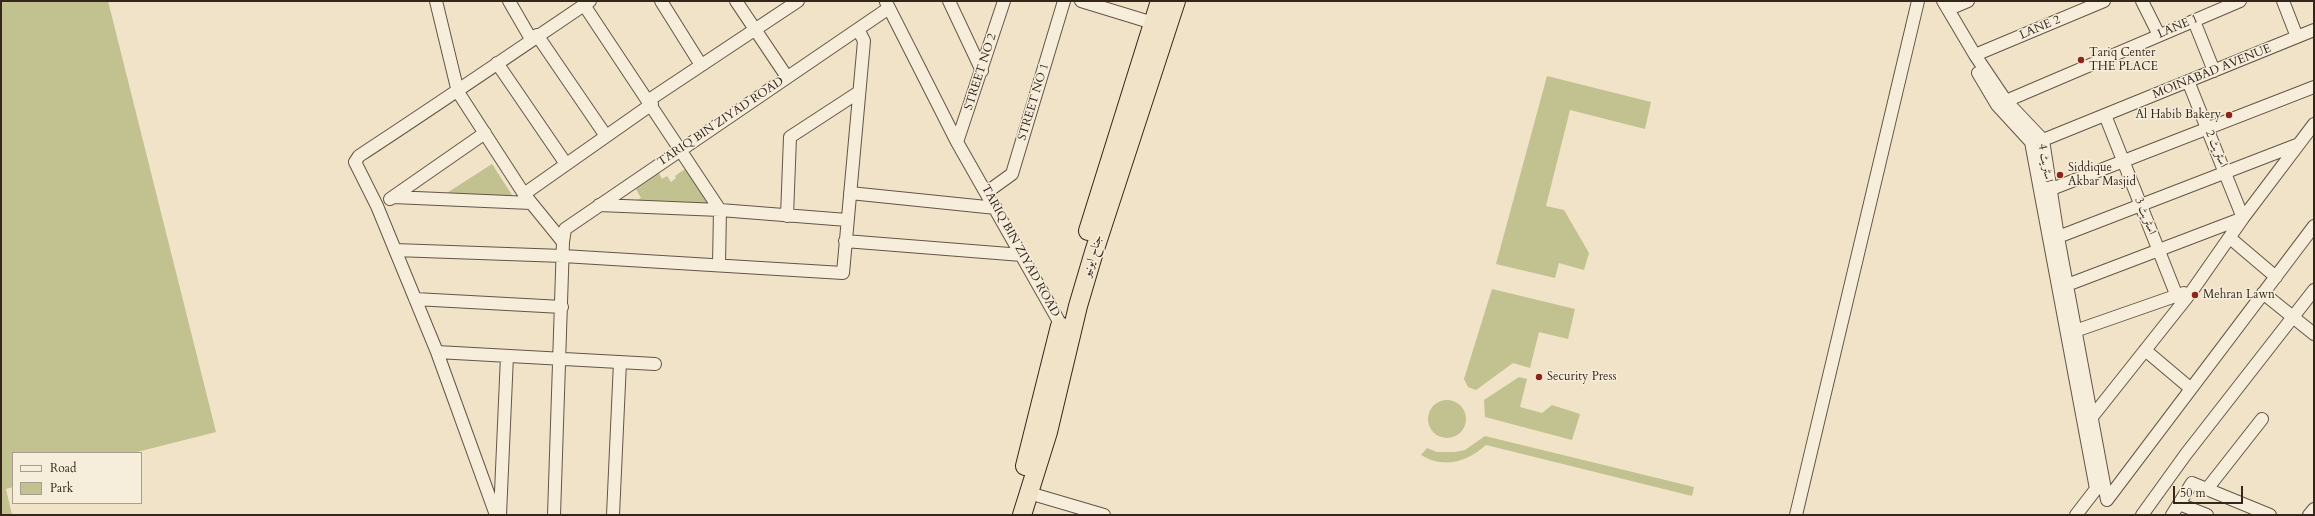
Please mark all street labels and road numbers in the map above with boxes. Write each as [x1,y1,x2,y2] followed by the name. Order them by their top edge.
[2155,12,2201,42] street label: LANE 1
[2017,13,2063,43] street label: LANE 2
[962,32,1000,112] street label: STREET NO 2
[2151,42,2273,102] street label: MOINABAD AVENUE
[1015,62,1053,142] street label: STREET NO 1
[655,74,787,170] street label: TARIQ BIN ZIYAD ROAD
[2202,128,2230,170] street label: اسٹریٹ 2
[2035,142,2055,184] street label: اسٹریٹ 4
[978,182,1062,320] street label: TARIQ BIN ZIYAD ROAD
[2131,195,2159,237] street label: اسٹریٹ 3
[1080,233,1106,279] street label: جناح ایونیو

